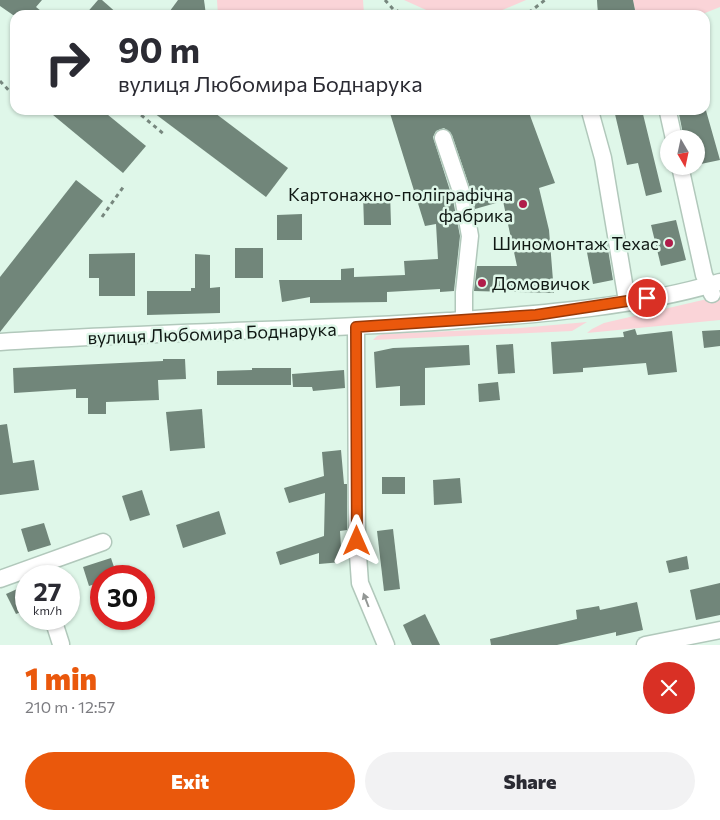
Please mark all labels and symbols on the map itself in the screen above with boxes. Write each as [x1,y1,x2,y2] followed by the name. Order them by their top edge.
[660,130,705,175] north arrow
[288,183,513,226] place label: Картонажно-поліграфічна фабрика
[517,198,529,210] marker: Картонажно-поліграфічна фабрика
[492,232,659,254] place label: Шиномонтаж Техас
[663,237,675,249] marker: Шиномонтаж Техас
[492,272,591,294] place label: Домовичок
[476,277,488,289] marker: Домовичок
[626,277,668,319] pin
[87,318,337,348] street label: вулиця Любомира Боднарука
[330,514,382,566] position arrow
[90,565,155,630] speed limit sign: 30
[362,593,369,608] one-way arrow

